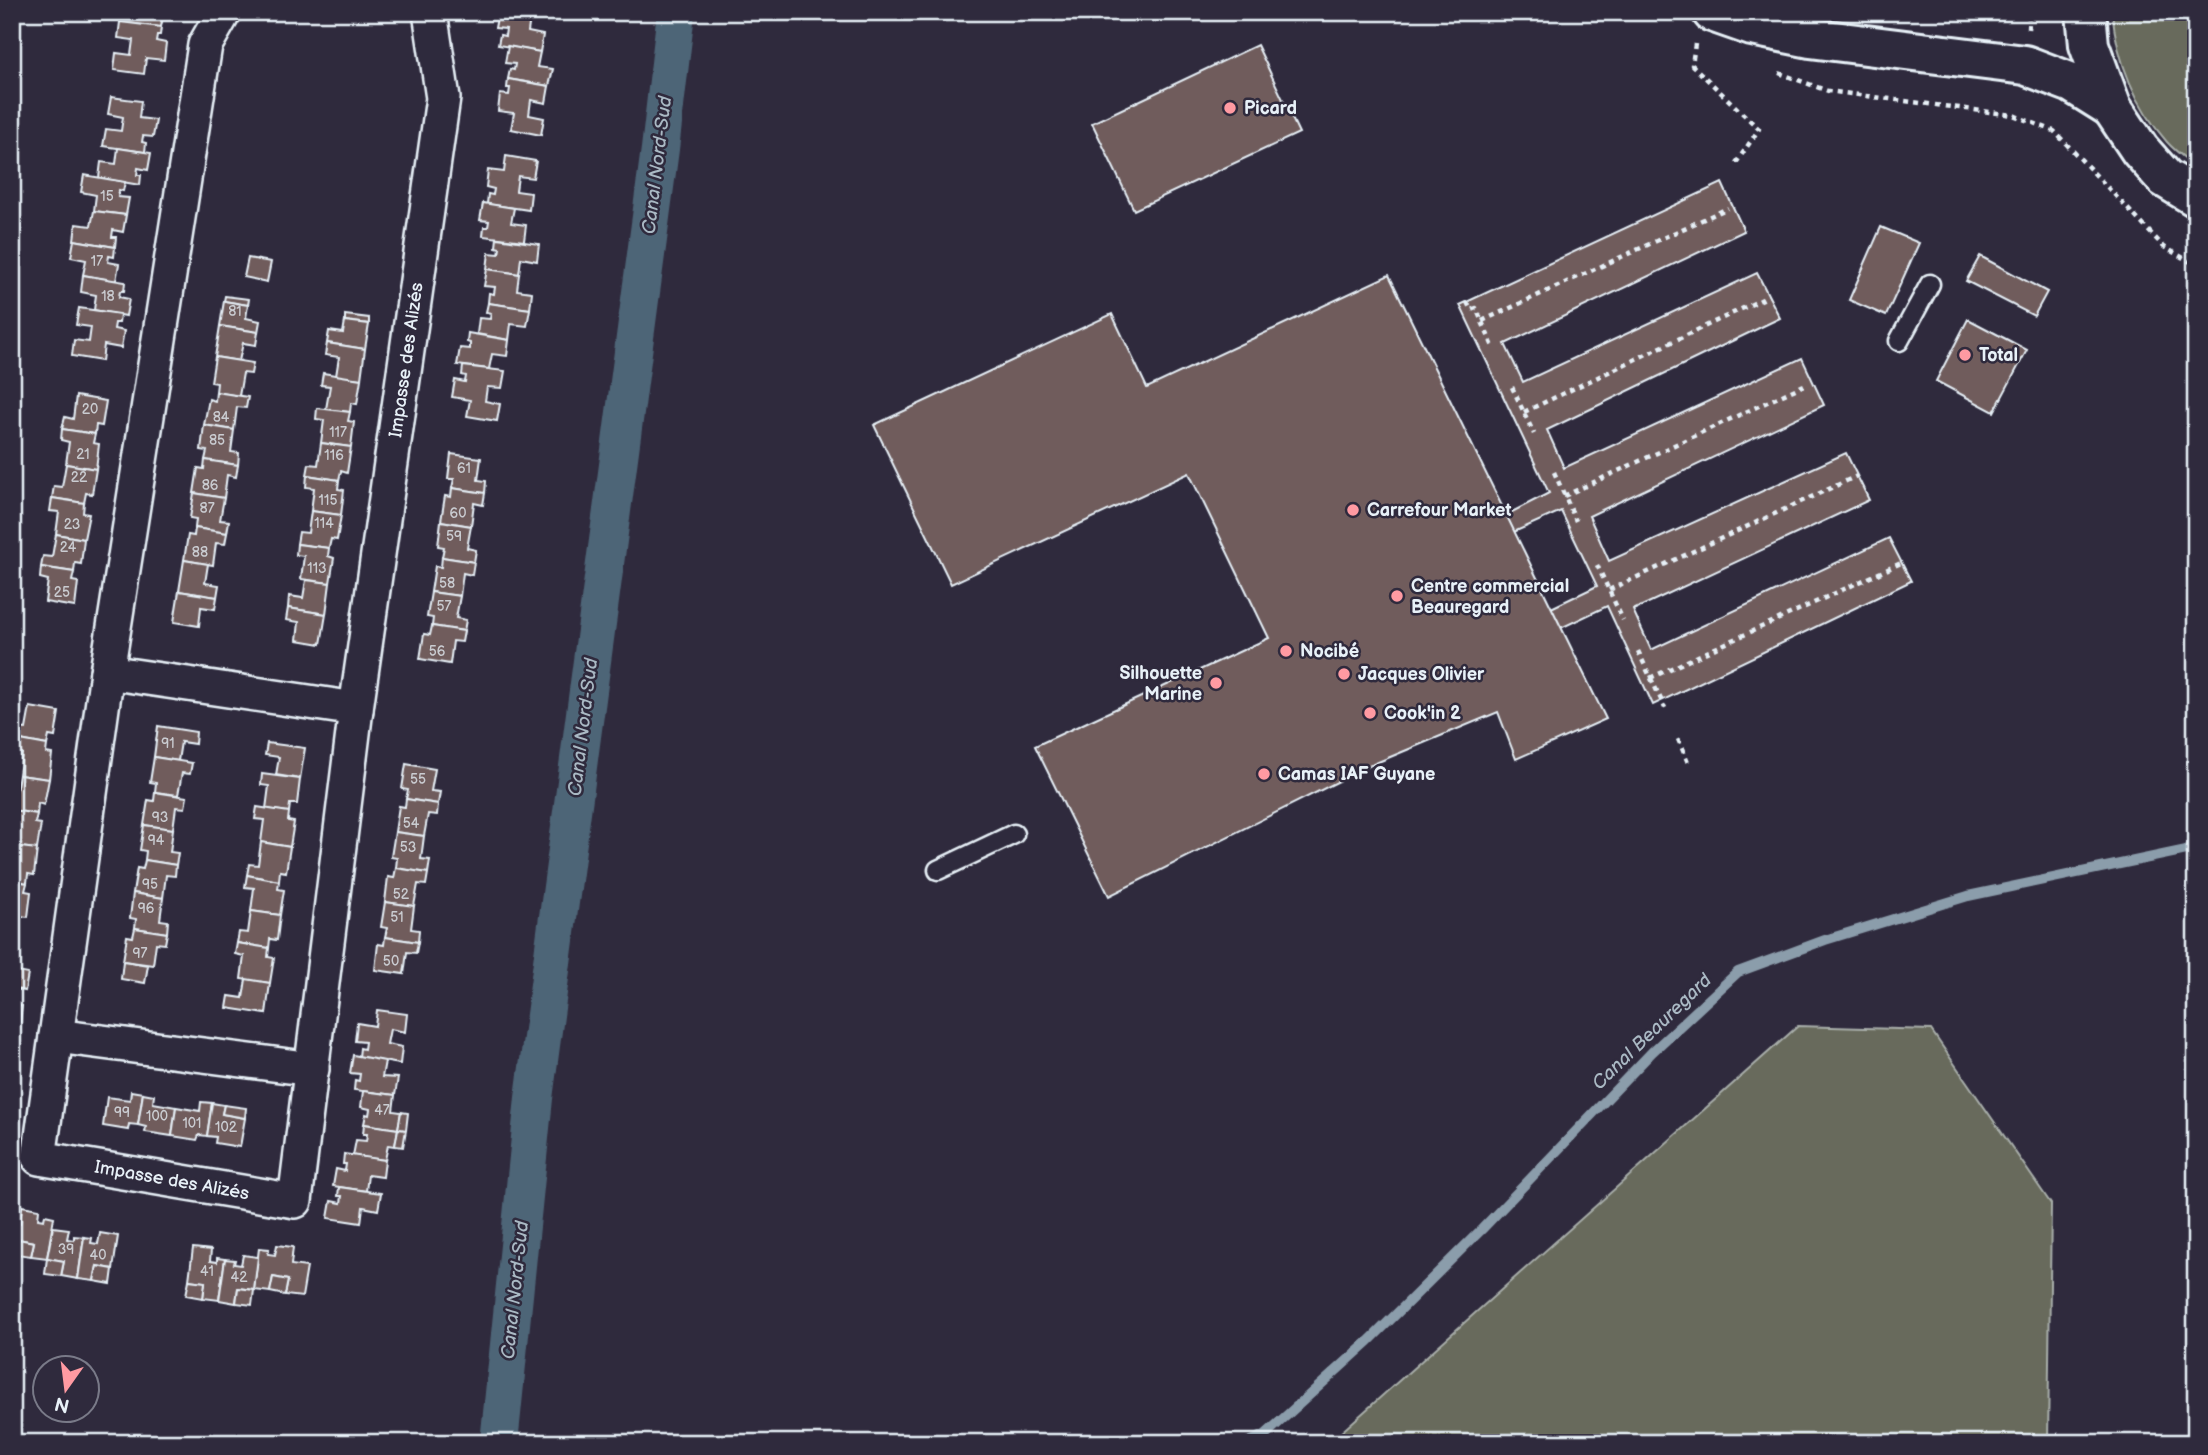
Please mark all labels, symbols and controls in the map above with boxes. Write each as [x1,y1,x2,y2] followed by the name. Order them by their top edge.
[638,94,678,236] water label: Canal Nord-Sud
[1244,98,1297,119] place label: Picard
[1222,100,1238,116] marker: Picard
[100,188,114,205] house number: 15
[91,253,103,270] house number: 17
[385,281,428,439] street label: Impasse des Alizés
[101,288,115,305] house number: 18
[228,303,242,320] house number: 81
[1979,345,2018,366] place label: Total
[1957,347,1973,363] marker: Total
[82,401,98,418] house number: 20
[213,409,230,426] house number: 84
[329,424,347,441] house number: 117
[209,432,225,449] house number: 85
[76,446,90,463] house number: 21
[324,447,344,464] house number: 116
[457,460,471,477] house number: 61
[71,469,88,486] house number: 22
[202,477,219,494] house number: 86
[319,492,337,509] house number: 115
[199,500,215,517] house number: 87
[1367,500,1511,521] place label: Carrefour Market
[1345,502,1361,518] marker: Carrefour Market
[450,505,466,522] house number: 60
[314,515,334,532] house number: 114
[64,516,80,533] house number: 23
[446,528,462,545] house number: 59
[60,539,77,556] house number: 24
[192,544,208,561] house number: 88
[307,560,327,577] house number: 113
[439,575,455,592] house number: 58
[1411,576,1569,618] place label: Centre commercial Beauregard
[54,584,70,601] house number: 25
[1389,588,1405,604] marker: Centre commercial Beauregard
[437,598,452,615] house number: 57
[1300,641,1360,662] place label: Nocibé
[429,643,446,660] house number: 56
[1278,643,1294,659] marker: Nocibé
[564,656,604,798] water label: Canal Nord-Sud
[1120,663,1202,705] place label: Silhouette Marine
[1358,664,1485,685] place label: Jacques Olivier
[1336,666,1352,682] marker: Jacques Olivier
[1208,675,1224,691] marker: Silhouette Marine
[1384,703,1461,724] place label: Cook'in 2
[1362,705,1378,721] marker: Cook'in 2
[161,735,175,752] house number: 91
[1278,764,1435,785] place label: Camas IAF Guyane
[1256,766,1272,782] marker: Camas IAF Guyane
[410,771,426,788] house number: 55
[152,809,168,826] house number: 93
[403,815,420,832] house number: 54
[148,832,165,849] house number: 94
[400,839,416,856] house number: 53
[142,876,158,893] house number: 95
[393,886,410,903] house number: 52
[138,900,155,917] house number: 96
[390,909,404,926] house number: 51
[133,945,148,962] house number: 97
[383,953,399,970] house number: 50
[1587,968,1717,1095] water label: Canal Beauregard
[374,1102,390,1119] house number: 47
[114,1104,130,1121] house number: 99
[146,1108,168,1125] house number: 100
[182,1115,202,1132] house number: 101
[215,1119,238,1136] house number: 102
[93,1157,251,1204] street label: Impasse des Alizés
[497,1219,534,1360] water label: Canal Nord-Sud
[58,1241,74,1258] house number: 39
[90,1247,106,1264] house number: 40
[200,1263,214,1280] house number: 41
[231,1269,248,1286] house number: 42
[32,1354,102,1424] north arrow
[53,1391,72,1417] text: N

